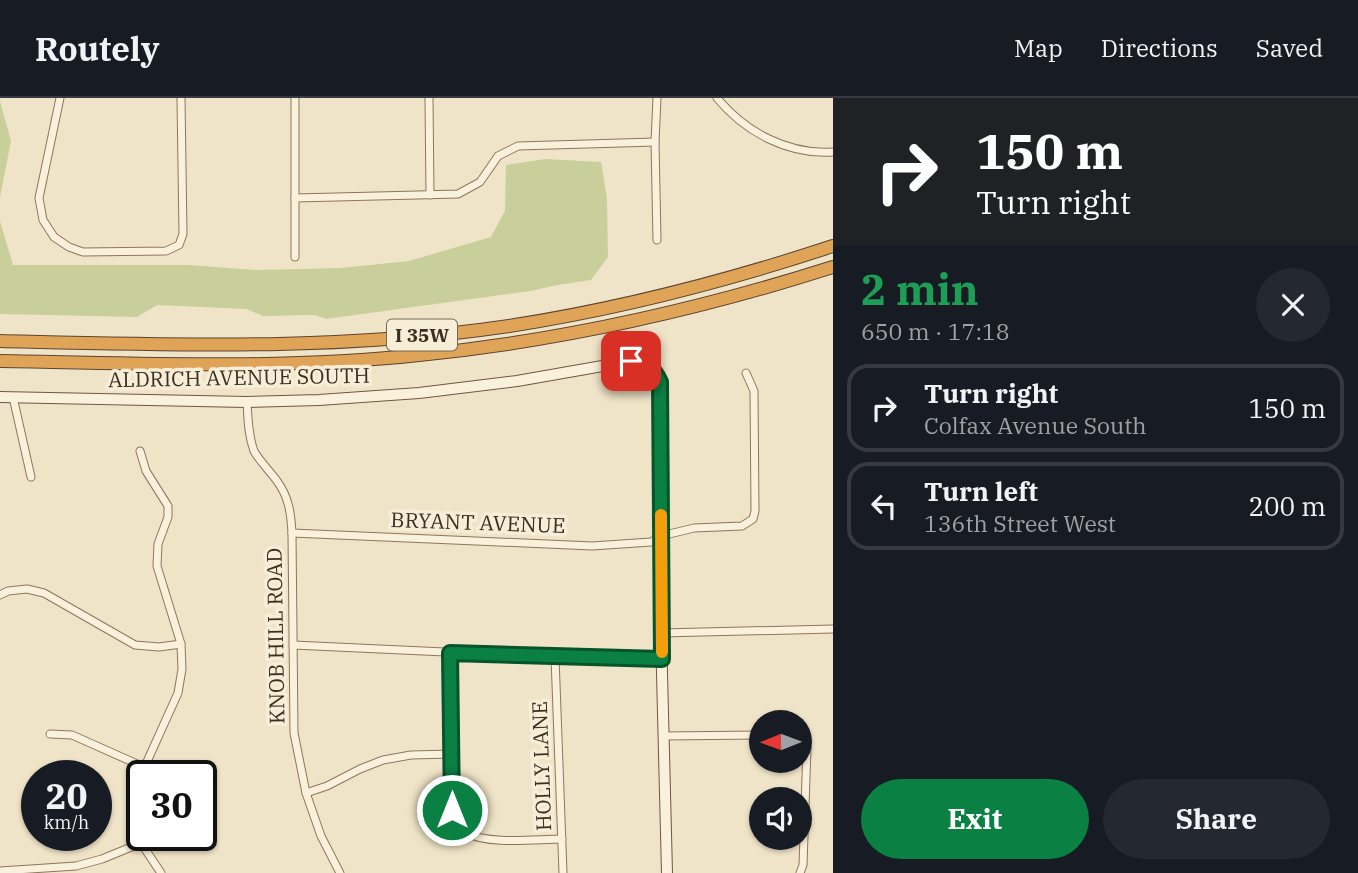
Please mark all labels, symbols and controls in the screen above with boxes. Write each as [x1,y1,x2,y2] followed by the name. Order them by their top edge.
[35,27,160,70] text: Routely
[1014,32,1063,64] text: Map
[1101,32,1218,64] text: Directions
[1256,32,1323,64] text: Saved
[976,119,1123,182] text: 150 m
[861,126,952,217] icon: right
[976,181,1131,223] text: Turn right
[861,262,979,317] text: 2 min
[1256,268,1330,342] button: close
[861,316,1010,346] text: 650 m · 17:18
[387,319,457,350] road number: I 35W
[601,331,661,391] pin
[612,342,650,380] icon: arrive
[108,361,370,393] street label: ALDRICH AVENUE SOUTH
[924,376,1058,410] text: Turn right
[865,389,903,427] icon: right
[1248,391,1326,425] text: 150 m
[924,410,1147,440] text: Colfax Avenue South
[924,474,1038,508] text: Turn left
[865,487,903,525] icon: left
[1248,489,1326,523] text: 200 m
[390,505,566,539] street label: BRYANT AVENUE
[924,508,1116,538] text: 136th Street West
[259,548,291,724] street label: KNOB HILL ROAD
[525,701,557,832] street label: HOLLY LANE
[749,710,812,774] north arrow
[749,710,812,850] map controls
[126,760,217,851] speed limit sign: 30
[45,773,88,819] text: 20
[415,773,489,847] position arrow
[861,779,1089,859] button: Exit
[1103,779,1330,859] button: Share
[749,787,812,850] button: sound
[44,811,89,834] text: km/h

